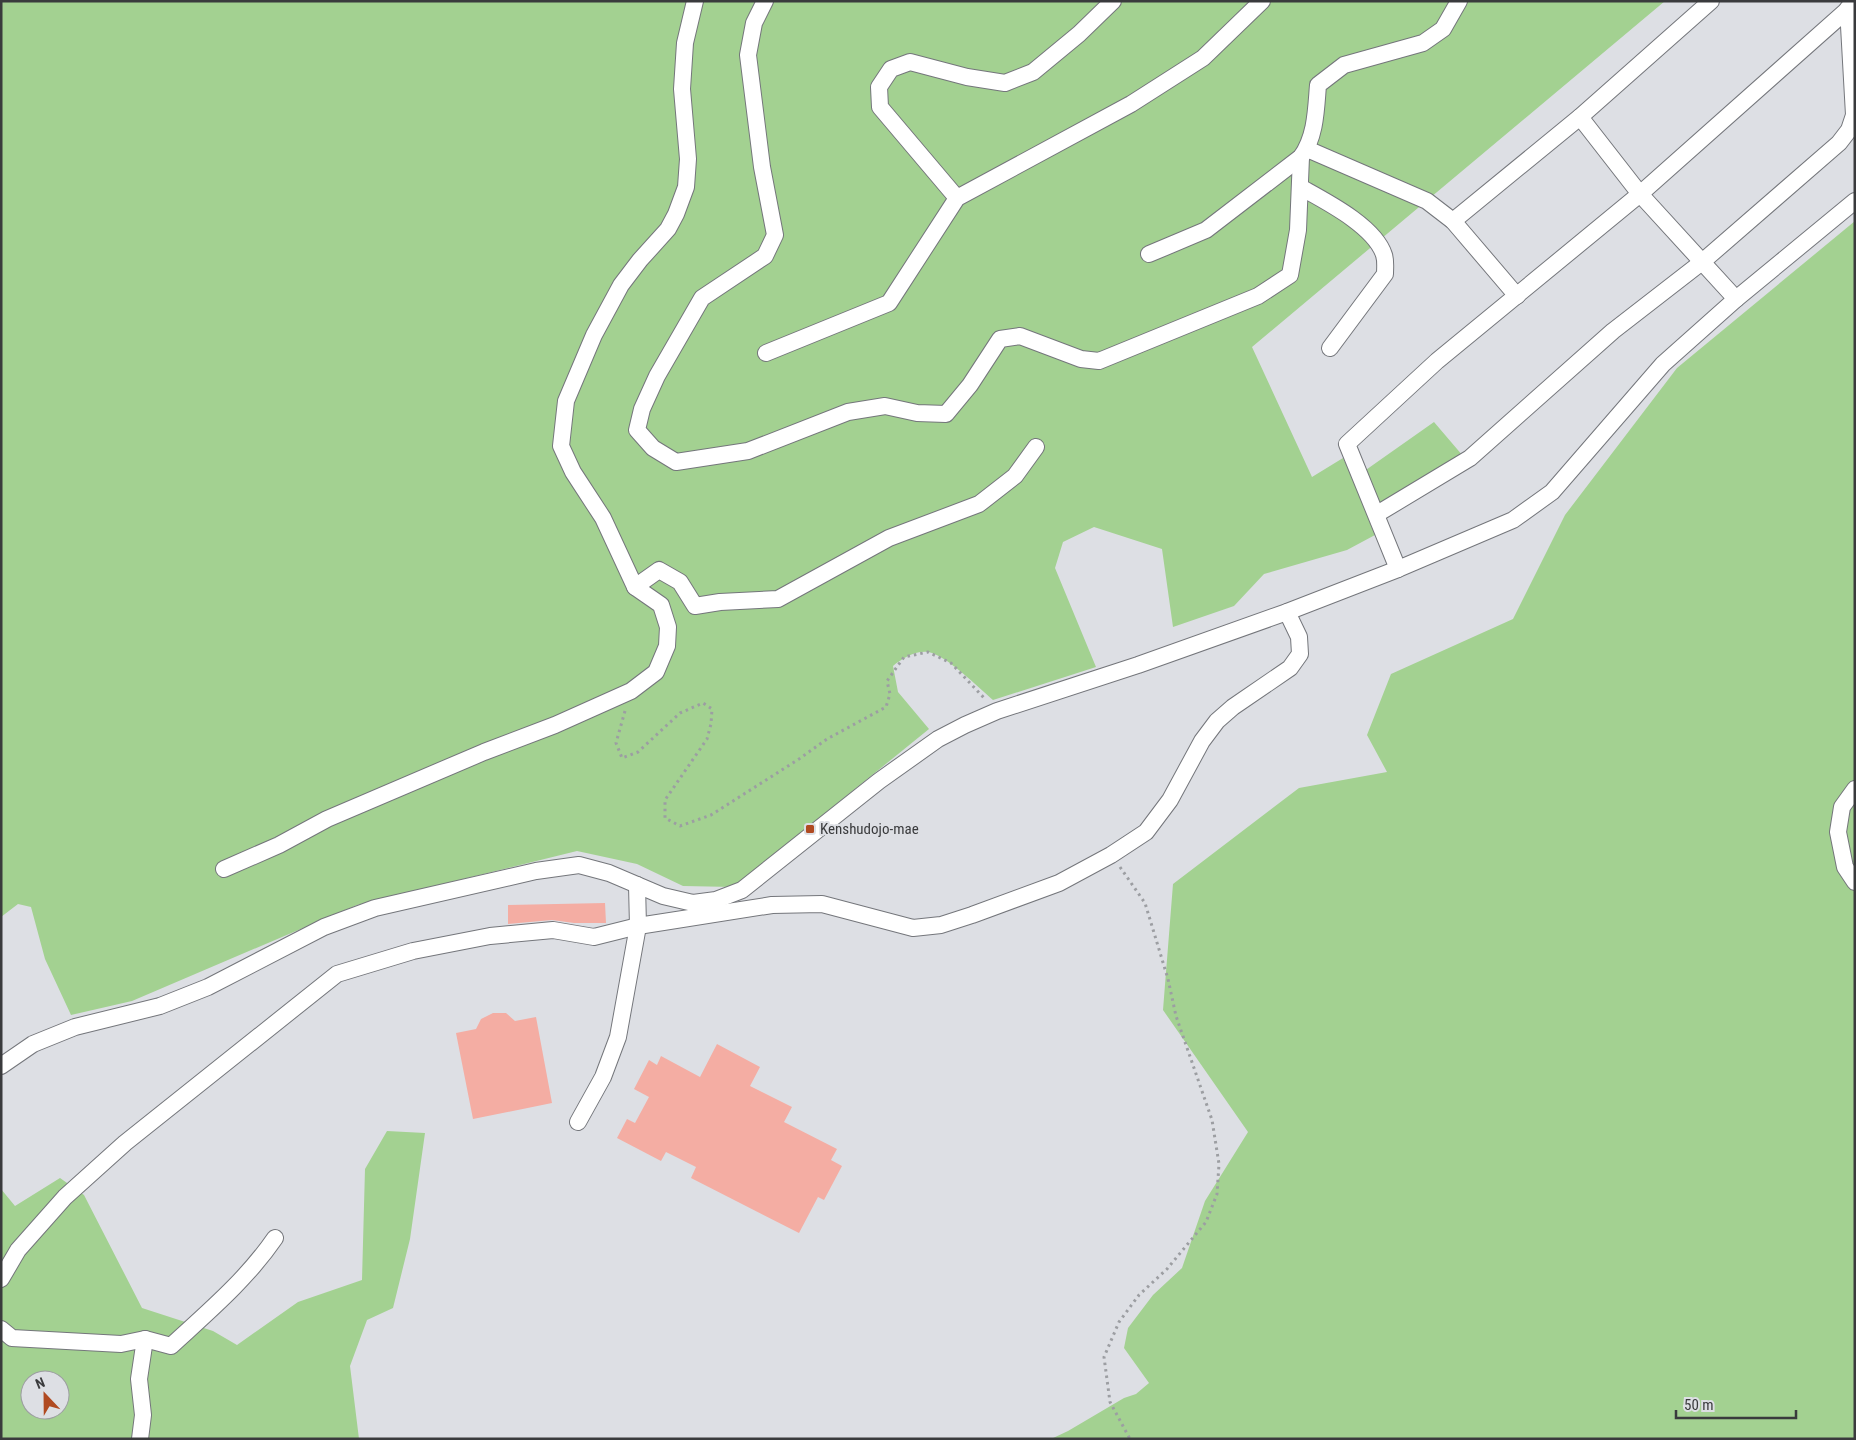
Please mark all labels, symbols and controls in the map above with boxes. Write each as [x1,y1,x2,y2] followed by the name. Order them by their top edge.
[820,820,919,838] place label: Kenshudojo-mae
[804,823,816,835] marker: Kenshudojo-mae
[20,1370,70,1420] north arrow
[33,1374,47,1392] text: N
[1676,1388,1796,1420] scale bar
[1684,1396,1714,1414] text: 50 m

